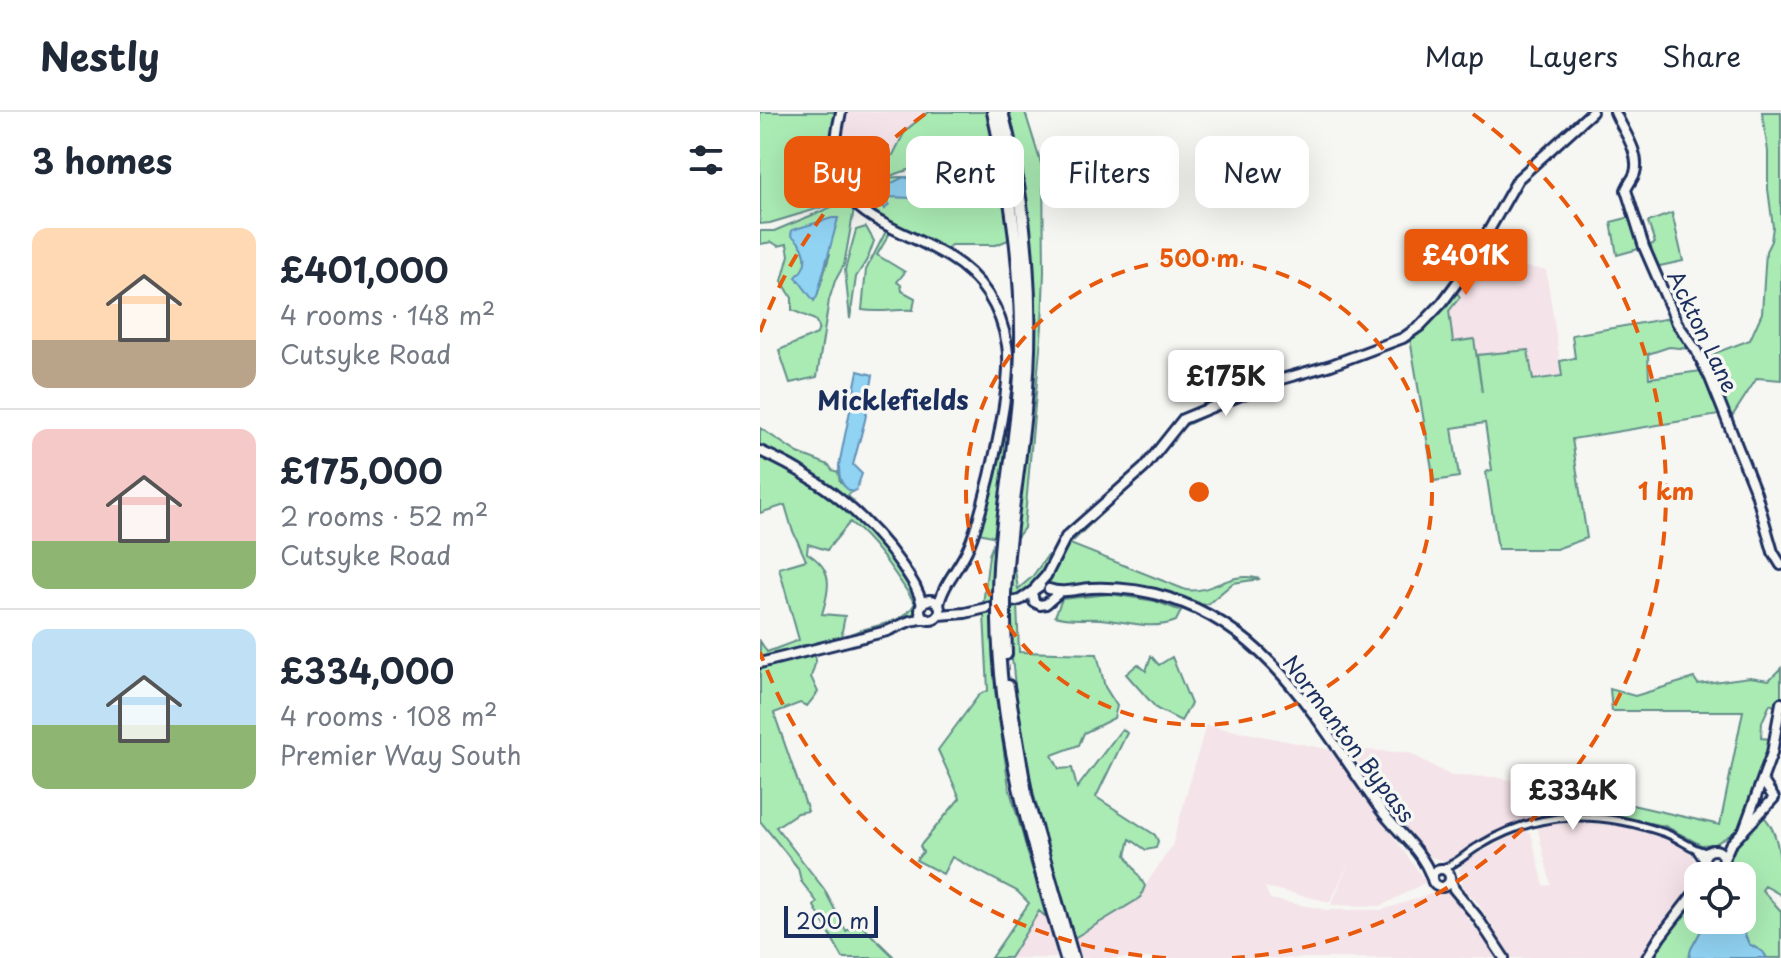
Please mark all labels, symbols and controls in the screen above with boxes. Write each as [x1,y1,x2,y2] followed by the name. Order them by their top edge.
[40,27,160,84] text: Nestly
[1424,34,1484,77] text: Map
[1528,34,1618,77] text: Layers
[1662,34,1741,77] text: Share
[32,134,172,186] text: 3 homes
[784,136,890,208] chip: Buy
[906,136,1024,208] chip: Rent
[1040,136,1179,208] chip: Filters
[1195,136,1309,208] chip: New
[684,138,728,182] icon: filters
[1410,229,1522,297] pin: £401K
[1422,235,1510,274] text: £401K
[1159,239,1239,275] text: 500 m
[280,243,449,295] text: £401,000
[96,260,192,356] icon: home
[1660,264,1748,398] street label: Ackton Lane
[280,295,495,334] text: 4 rooms · 148 m²
[280,334,451,373] text: Cutsyke Road
[1170,350,1282,418] pin: £175K
[1186,356,1266,395] text: £175K
[817,380,969,419] district label: Micklefields
[280,444,443,496] text: £175,000
[96,461,192,557] icon: home
[1638,472,1694,508] text: 1 km
[1185,478,1213,506] centre of rings
[280,496,488,535] text: 2 rooms · 52 m²
[280,535,451,574] text: Cutsyke Road
[280,644,454,696] text: £334,000
[1276,647,1424,829] street label: Normanton Bypass
[96,661,192,757] icon: home
[280,696,498,735] text: 4 rooms · 108 m²
[280,735,522,774] text: Premier Way South
[1517,764,1629,832] pin: £334K
[1529,770,1617,809] text: £334K
[1684,862,1756,934] map controls
[1684,862,1756,934] button: locate
[784,902,878,938] scale bar
[796,903,869,936] text: 200 m

